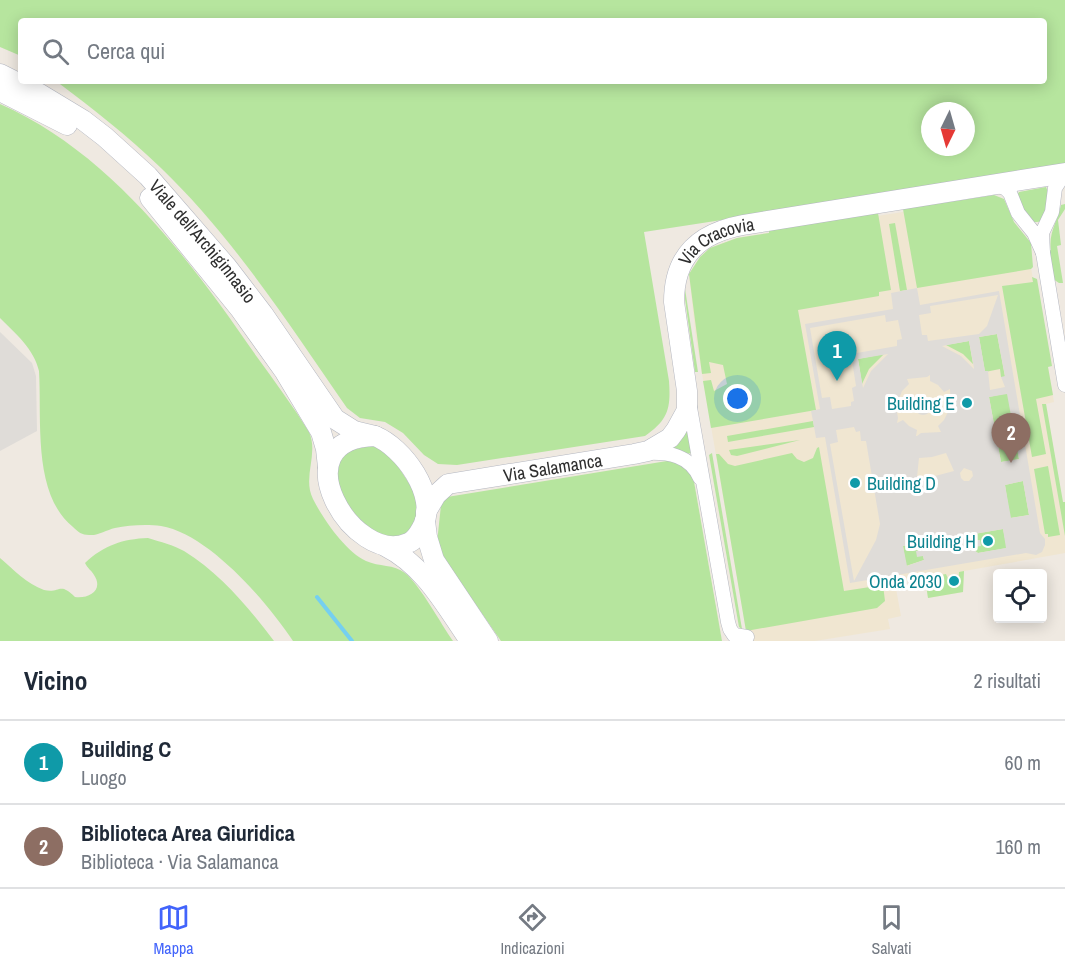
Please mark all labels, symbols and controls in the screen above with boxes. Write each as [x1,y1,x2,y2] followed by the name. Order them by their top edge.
[18,18,1047,84] search box
[39,35,72,68] icon: search
[87,36,165,66] text: Cerca qui
[921,102,975,156] north arrow
[144,174,262,308] street label: Viale dell'Archiginnasio
[672,211,756,269] street label: Via Cracovia
[818,332,856,381] pin: 1
[723,384,752,413] your location
[887,391,955,416] place label: Building E
[960,396,974,410] marker: Building E
[992,414,1030,463] pin: 2
[501,447,604,487] street label: Via Salamanca
[867,471,936,496] place label: Building D
[848,476,862,490] marker: Building D
[907,529,976,554] place label: Building H
[981,534,995,548] marker: Building H
[869,569,942,594] place label: Onda 2030
[993,569,1047,623] map controls
[993,569,1047,623] button: locate
[947,574,961,588] marker: Onda 2030
[24,663,88,698] text: Vicino
[974,667,1041,694] text: 2 risultati
[81,734,171,764] text: Building C
[39,749,48,776] text: 1
[1005,749,1041,776] text: 60 m
[81,764,127,791] text: Luogo
[81,818,295,848] text: Biblioteca Area Giuridica
[39,833,48,860] text: 2
[995,833,1041,860] text: 160 m
[81,848,279,875] text: Biblioteca · Via Salamanca
[153,901,194,959] tab: Mappa
[500,901,565,959] tab: Indicazioni
[871,901,912,959] tab: Salvati

